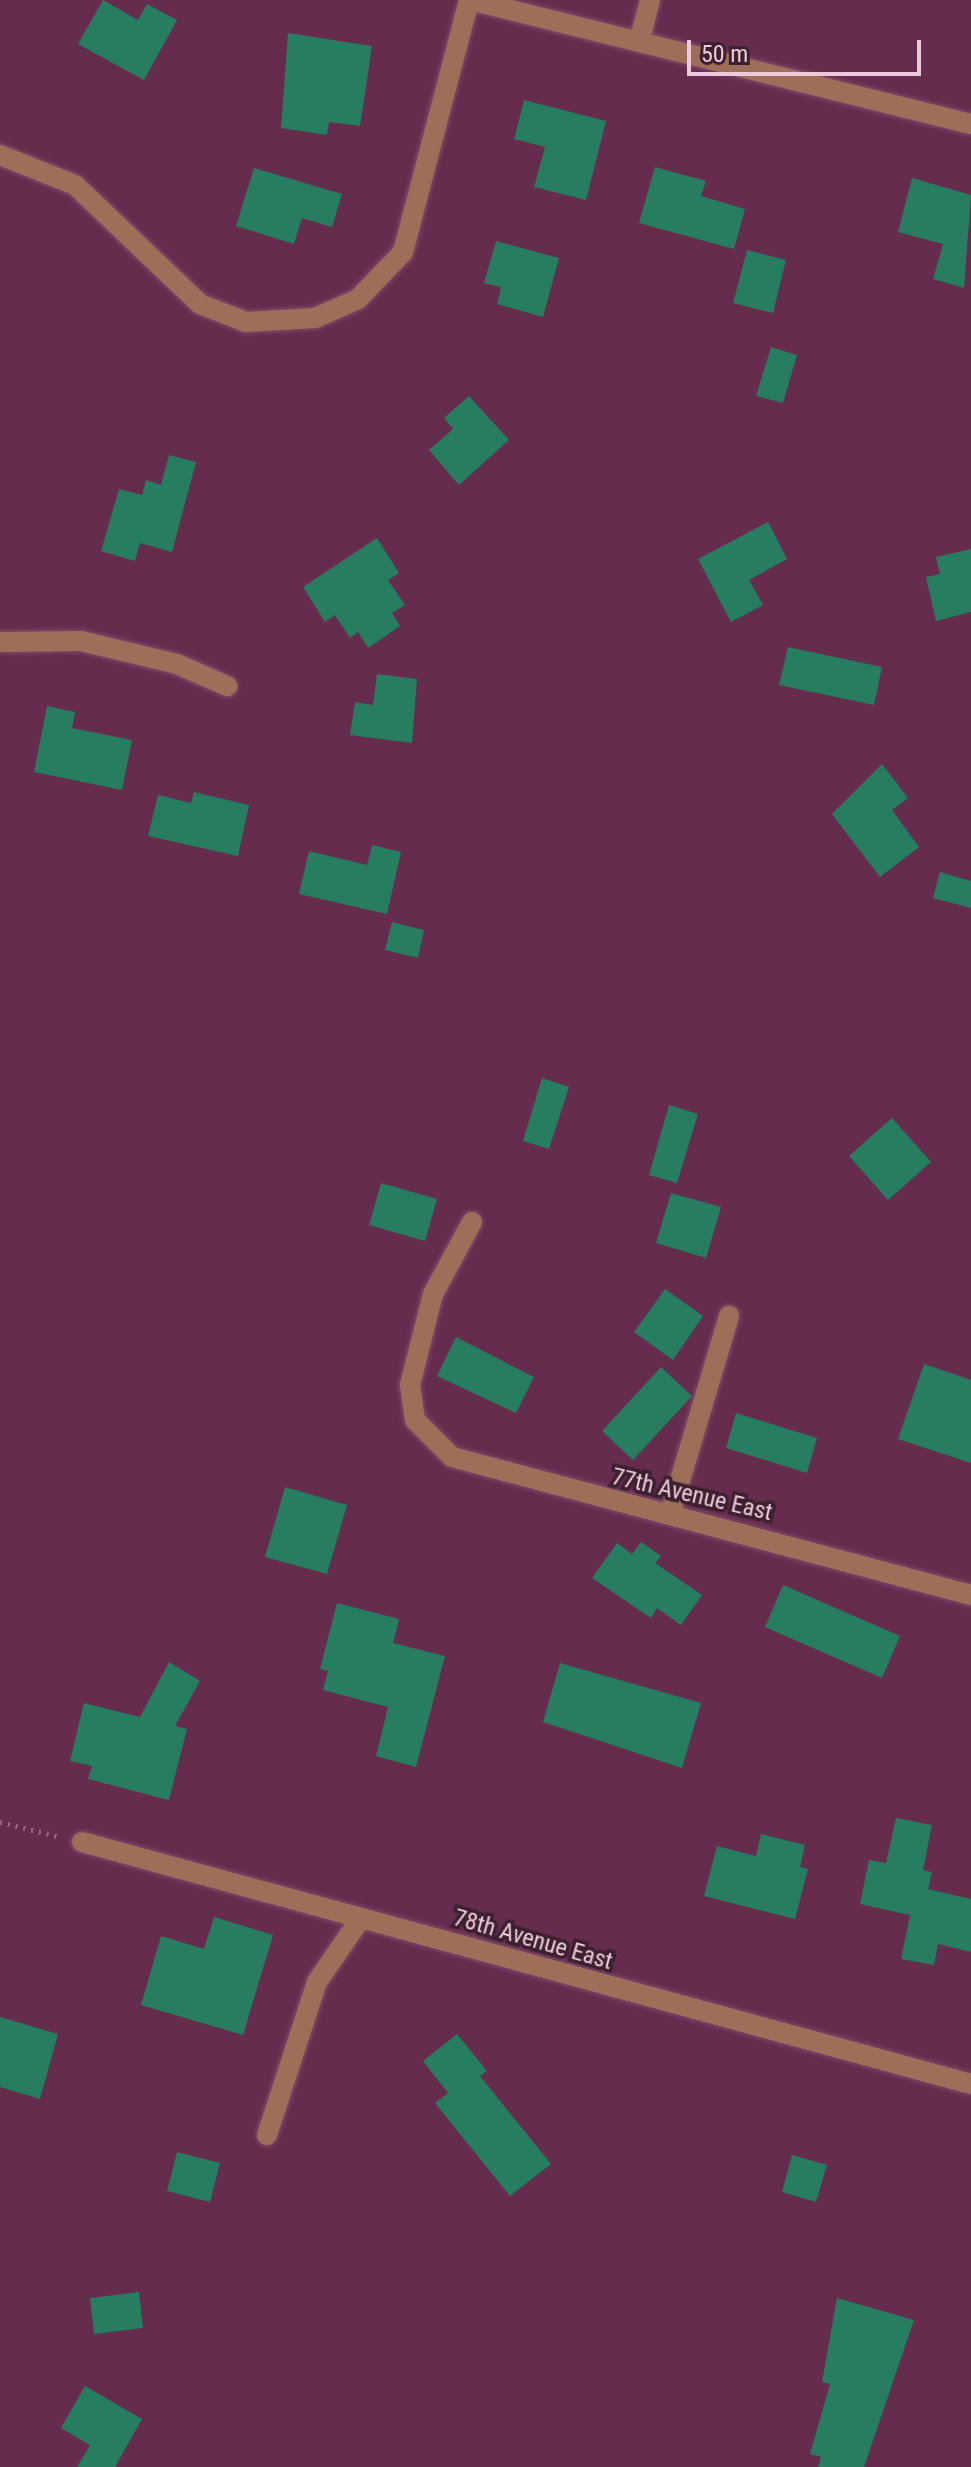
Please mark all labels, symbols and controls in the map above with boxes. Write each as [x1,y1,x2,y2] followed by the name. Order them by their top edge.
[691,24,925,74] scale bar
[701,40,748,68] text: 50 m
[609,1463,775,1527] street label: 77th Avenue East
[450,1904,616,1976] street label: 78th Avenue East

